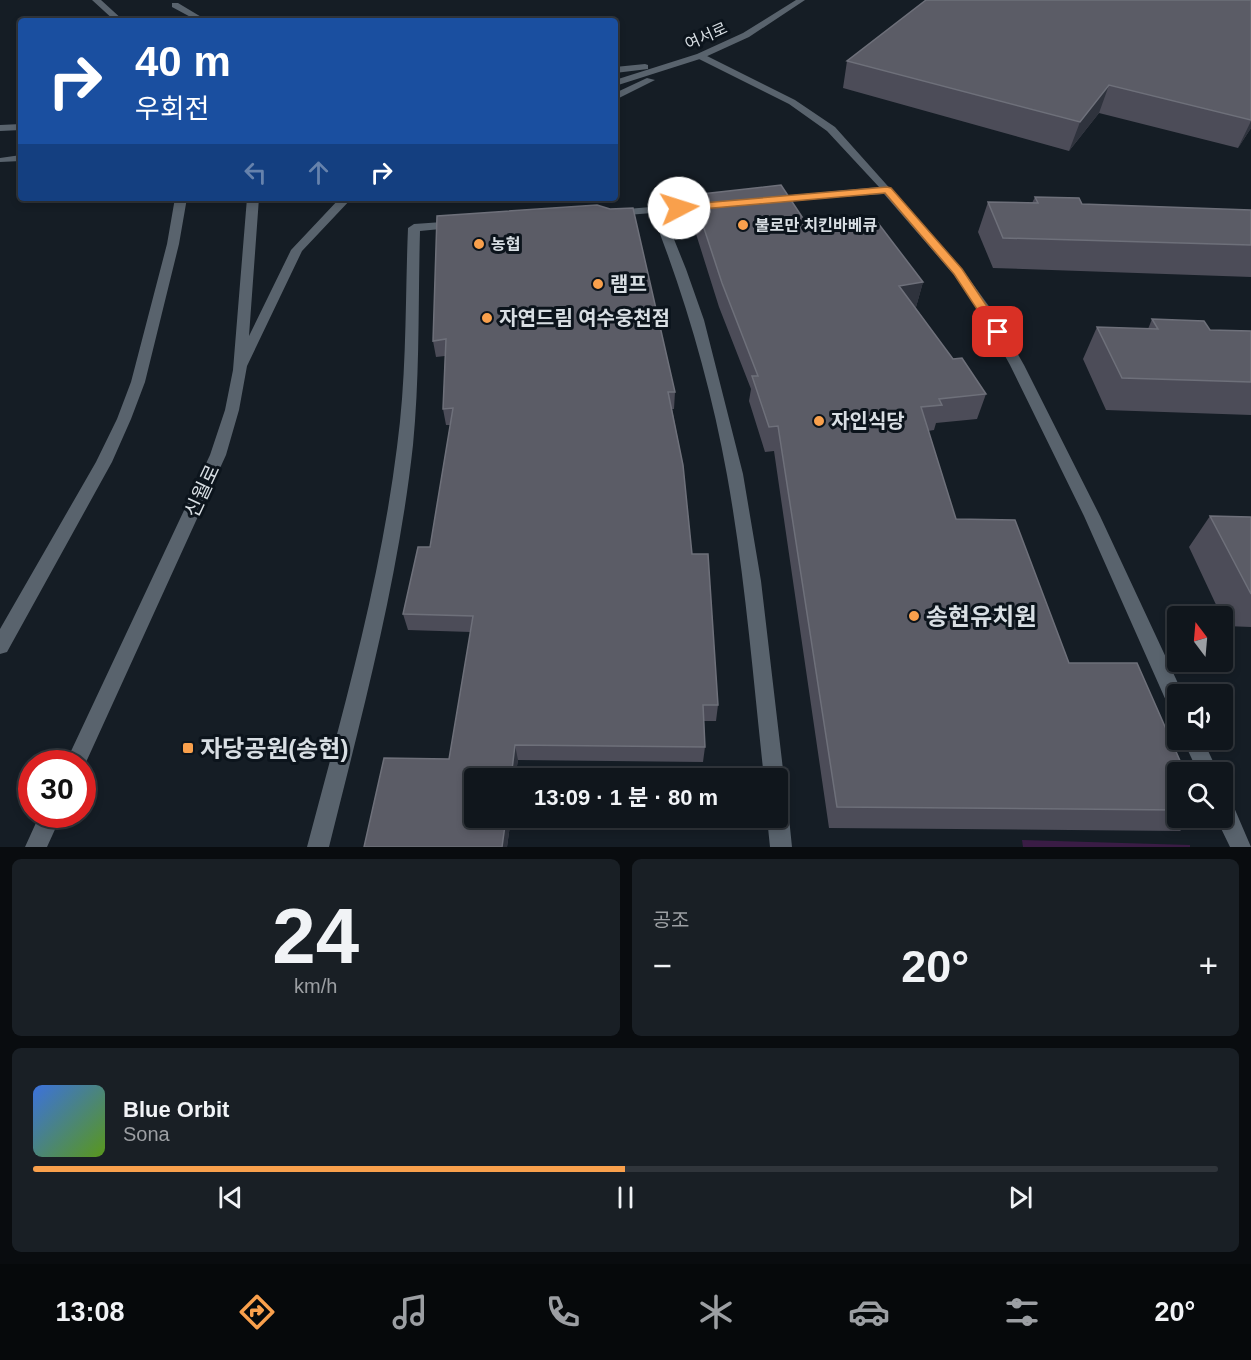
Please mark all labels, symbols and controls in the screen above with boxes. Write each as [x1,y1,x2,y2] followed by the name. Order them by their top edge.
[682,19,730,53] street label: 여서로
[135,38,231,85] text: 40 m
[36,42,114,120] icon: right
[135,94,210,124] text: 우회전
[239,156,272,189] icon: left
[302,156,335,189] icon: ahead
[365,156,398,189] icon: right
[647,176,711,240] position arrow
[755,217,877,234] place label: 불로만 치킨바베큐
[736,218,750,232] marker: 불로만 치킨바베큐
[491,236,520,253] place label: 농협
[472,237,486,251] marker: 농협
[610,273,647,295] place label: 램프
[591,277,605,291] marker: 램프
[972,306,1023,357] pin
[499,307,670,329] place label: 자연드림 여수웅천점
[480,311,494,325] marker: 자연드림 여수웅천점
[981,315,1014,348] icon: arrive
[831,410,905,432] place label: 자인식당
[812,414,826,428] marker: 자인식당
[180,461,224,521] street label: 신월로
[926,603,1036,630] place label: 송현유치원
[1167,606,1233,672] north arrow
[1167,606,1233,828] map controls
[907,609,921,623] marker: 송현유치원
[1167,684,1233,750] button: sound
[200,735,348,762] place label: 자당공원(송현)
[181,741,195,755] marker: 자당공원(송현)
[18,750,96,828] speed limit sign: 30
[1167,762,1233,828] button: search
[534,785,718,810] text: 13:09 · 1 분 · 80 m
[272,892,359,980] text: 24
[653,909,689,931] text: 공조
[901,941,969,992] text: 20°
[653,947,672,984] text: −
[1199,947,1218,984] text: +
[294,975,337,997] text: km/h
[123,1097,229,1122] text: Blue Orbit
[123,1123,170,1145] text: Sona
[214,1181,247,1214] icon: previous
[609,1181,642,1214] icon: pause
[1004,1181,1037,1214] icon: next
[236,1291,278,1333] icon: directions
[389,1291,431,1333] icon: music
[542,1291,584,1333] icon: phone
[695,1291,737,1333] icon: climate
[848,1291,890,1333] icon: car
[1001,1291,1043,1333] icon: filters
[56,1297,125,1327] text: 13:08
[1155,1297,1195,1327] text: 20°

